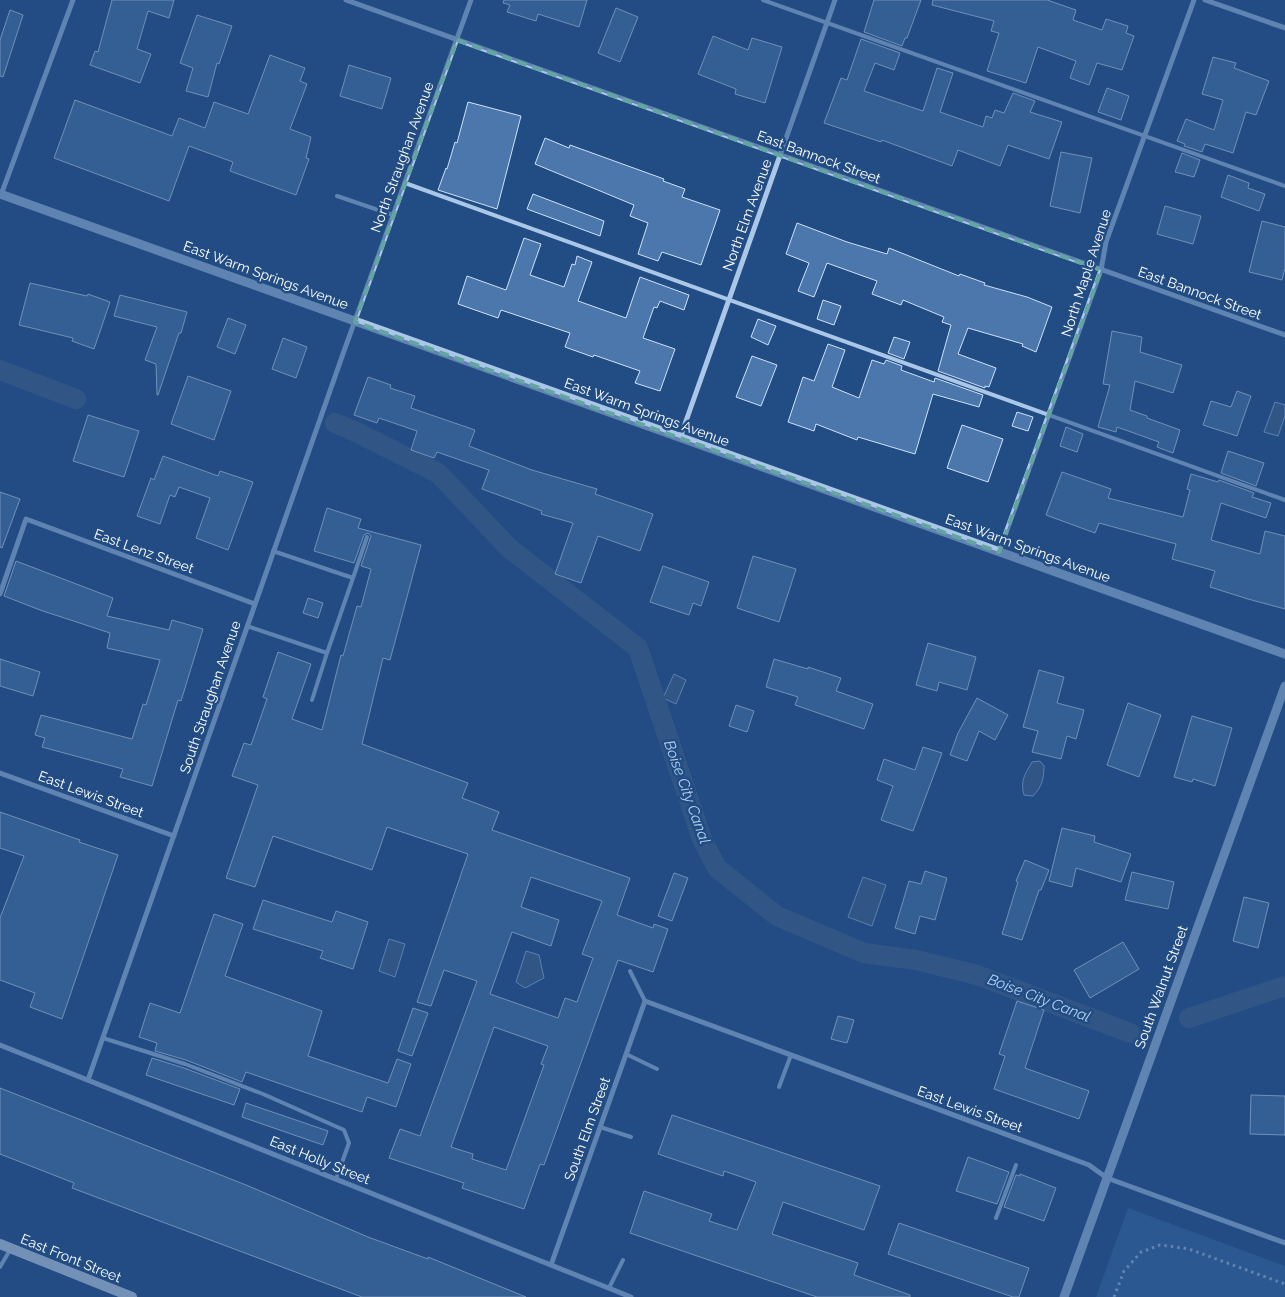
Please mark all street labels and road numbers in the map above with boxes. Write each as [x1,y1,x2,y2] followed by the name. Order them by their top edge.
[367,79,437,235] street label: North Straughan Avenue
[755,127,883,187] street label: East Bannock Street
[719,157,775,273] street label: North Elm Avenue
[1058,207,1114,339] street label: North Maple Avenue
[181,238,351,312] street label: East Warm Springs Avenue
[1136,263,1264,323] street label: East Bannock Street
[562,375,732,449] street label: East Warm Springs Avenue
[943,511,1113,585] street label: East Warm Springs Avenue
[92,526,196,577] street label: East Lenz Street
[176,619,244,775] street label: South Straughan Avenue
[36,768,146,821] street label: East Lewis Street
[1131,923,1191,1051] street label: South Walnut Street
[561,1075,613,1183] street label: South Elm Street
[915,1083,1025,1136] street label: East Lewis Street
[268,1133,373,1188] street label: East Holly Street
[18,1231,124,1286] street label: East Front Street

